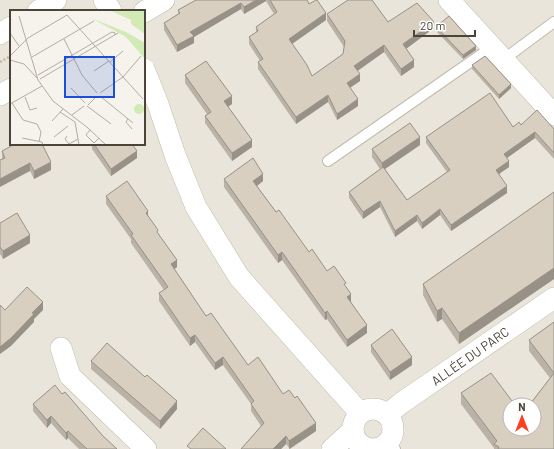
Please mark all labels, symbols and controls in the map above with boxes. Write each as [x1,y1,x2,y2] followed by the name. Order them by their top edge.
[10,10,145,145] inset map
[414,12,475,38] scale bar
[420,18,446,32] text: 20 m
[428,323,512,389] street label: ALLÉE DU PARC
[502,397,542,437] north arrow
[518,400,526,413] text: N

